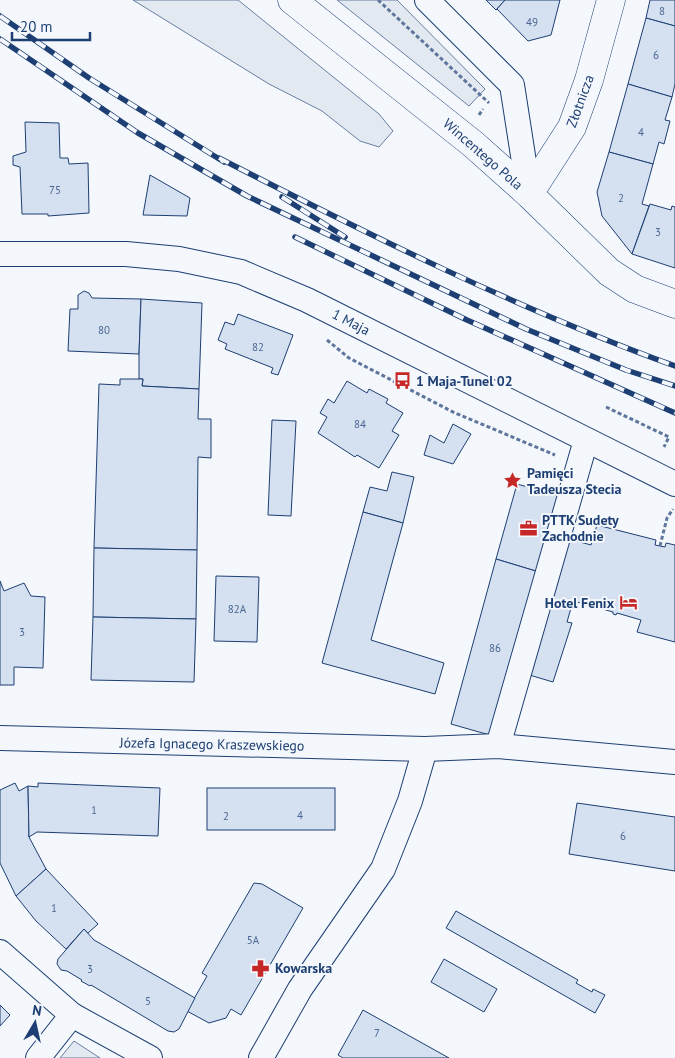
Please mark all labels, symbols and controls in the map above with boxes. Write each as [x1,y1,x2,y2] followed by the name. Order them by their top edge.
[659,4,665,18] house number: 8
[12,10,90,42] scale bar
[526,15,538,29] house number: 49
[20,17,53,36] text: 20 m
[653,48,659,62] house number: 6
[562,72,598,130] street label: Złotnicza
[439,114,527,194] street label: Wincentego Pola
[638,125,644,139] house number: 4
[49,183,61,197] house number: 75
[618,191,624,205] house number: 2
[655,225,661,239] house number: 3
[329,305,373,339] street label: 1 Maja
[98,323,110,337] house number: 80
[252,340,264,354] house number: 82
[392,371,412,391] bus stop icon: 1 Maja-Tunel 02
[416,372,513,390] place label: 1 Maja-Tunel 02
[354,417,366,431] house number: 84
[527,464,622,498] place label: Pamięci Tadeusza Stecia
[503,471,523,491] place icon: Pamięci Tadeusza Stecia
[542,511,619,545] place label: PTTK Sudety Zachodnie
[518,518,538,538] office icon: PTTK Sudety Zachodnie
[618,593,638,613] hotel icon: Hotel Fenix
[545,594,615,612] place label: Hotel Fenix
[228,602,247,616] house number: 82A
[19,625,25,639] house number: 3
[489,641,501,655] house number: 86
[118,733,305,755] street label: Józefa Ignacego Kraszewskiego
[91,803,97,817] house number: 1
[297,808,303,822] house number: 4
[223,809,229,823] house number: 2
[620,829,626,843] house number: 6
[51,901,57,915] house number: 1
[247,933,260,947] house number: 5A
[251,958,271,978] pharmacy icon: Kowarska
[275,959,332,977] place label: Kowarska
[87,962,93,976] house number: 3
[145,994,151,1008] house number: 5
[10,998,60,1048] north arrow
[31,1001,43,1020] text: N
[374,1026,380,1040] house number: 7

